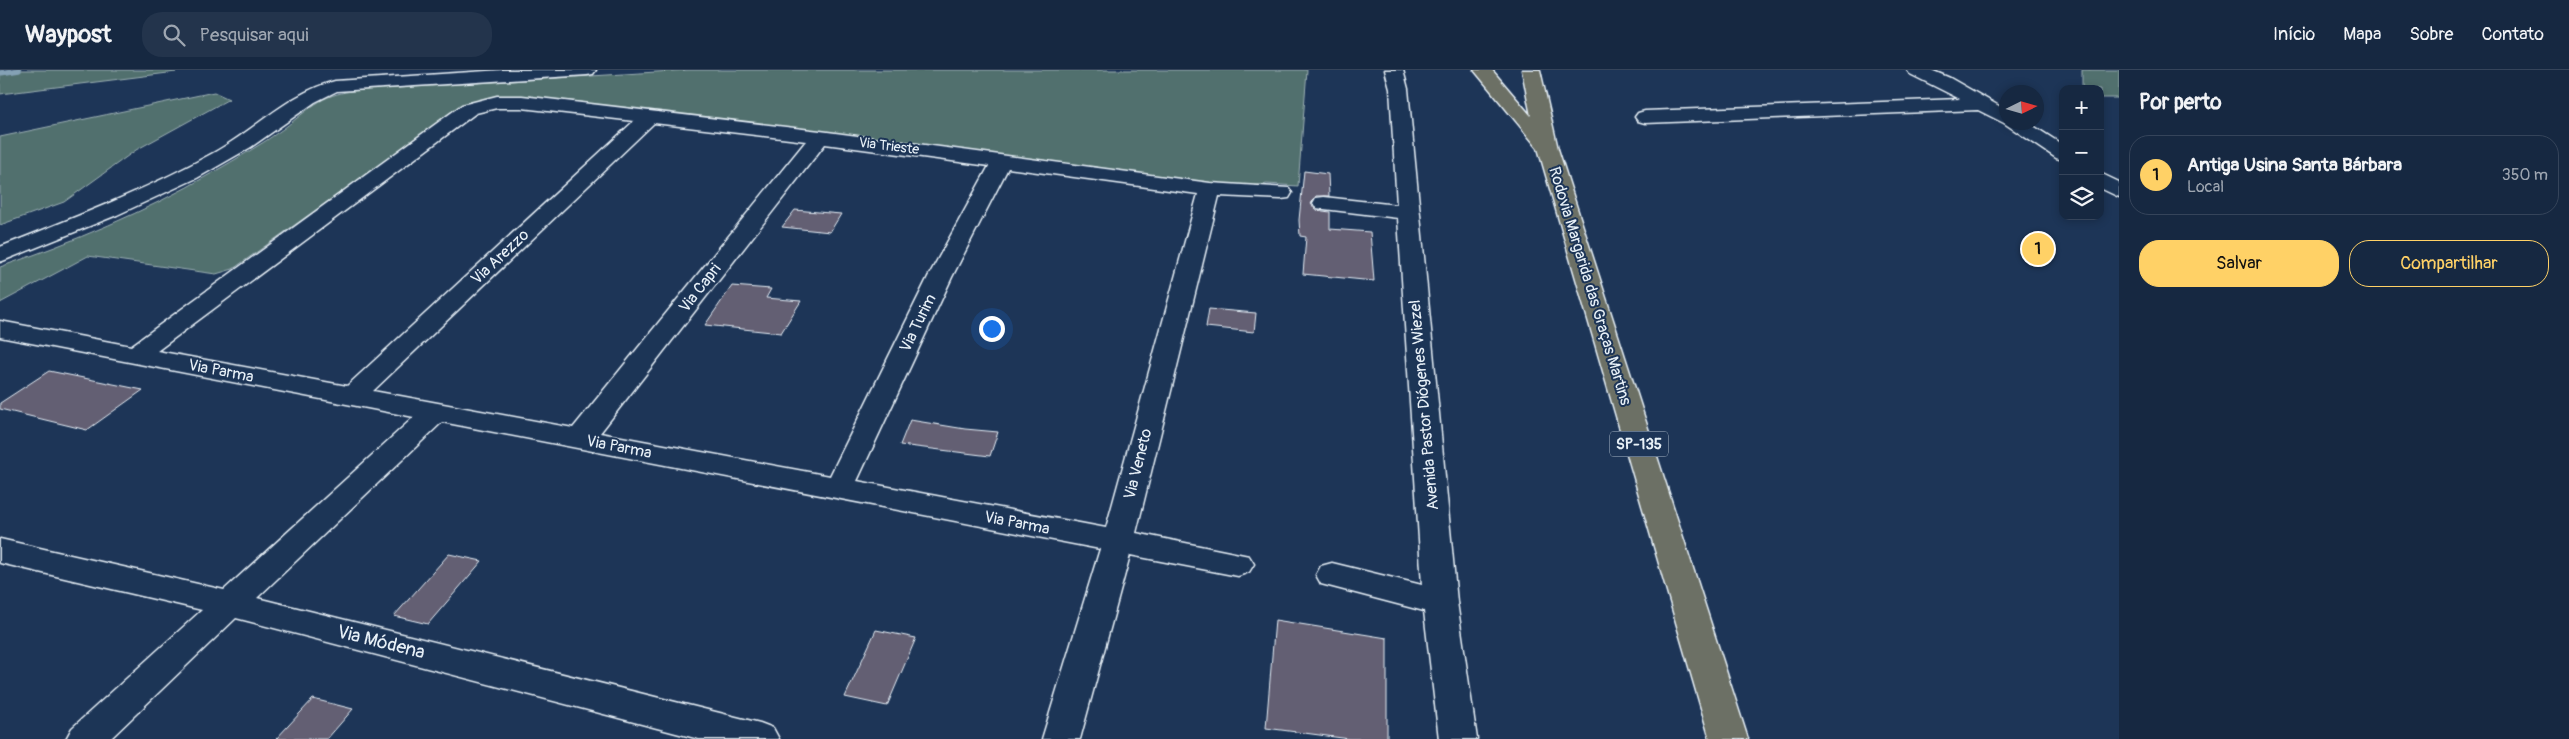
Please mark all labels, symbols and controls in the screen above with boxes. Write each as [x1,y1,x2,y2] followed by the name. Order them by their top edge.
[142,12,492,57] search box
[25,20,112,49] text: Waypost
[160,21,188,49] icon: search
[200,23,309,47] text: Pesquisar aqui
[2273,23,2315,46] text: Início
[2343,23,2381,46] text: Mapa
[2409,23,2453,46] text: Sobre
[2481,23,2544,46] text: Contato
[1999,85,2044,130] north arrow
[2059,85,2104,220] map controls
[2059,85,2104,130] button: +
[2139,89,2221,116] text: Por perto
[2059,130,2104,175] button: −
[858,134,920,158] street label: Via Trieste
[2187,153,2402,177] text: Antiga Usina Santa Bárbara
[1544,164,1636,408] street label: Rodovia Margarida das Graças Martins
[2153,165,2159,185] text: 1
[2502,165,2548,185] text: 350 m
[2059,175,2104,220] button: layers
[2187,177,2224,197] text: Local
[467,225,534,289] street label: Via Arezzo
[2022,230,2054,268] pin: 1
[2139,240,2339,287] button: Salvar
[2349,240,2549,287] button: Compartilhar
[675,259,725,317] street label: Via Capri
[895,291,941,355] street label: Via Turim
[1405,299,1443,511] street label: Avenida Pastor Diógenes Wiezel
[979,316,1005,342] your location
[187,355,255,387] street label: Via Parma
[1120,426,1157,502] street label: Via Veneto
[585,431,653,463] street label: Via Parma
[1610,432,1668,456] road number: SP-135
[983,507,1051,539] street label: Via Parma
[334,619,428,665] street label: Via Módena

